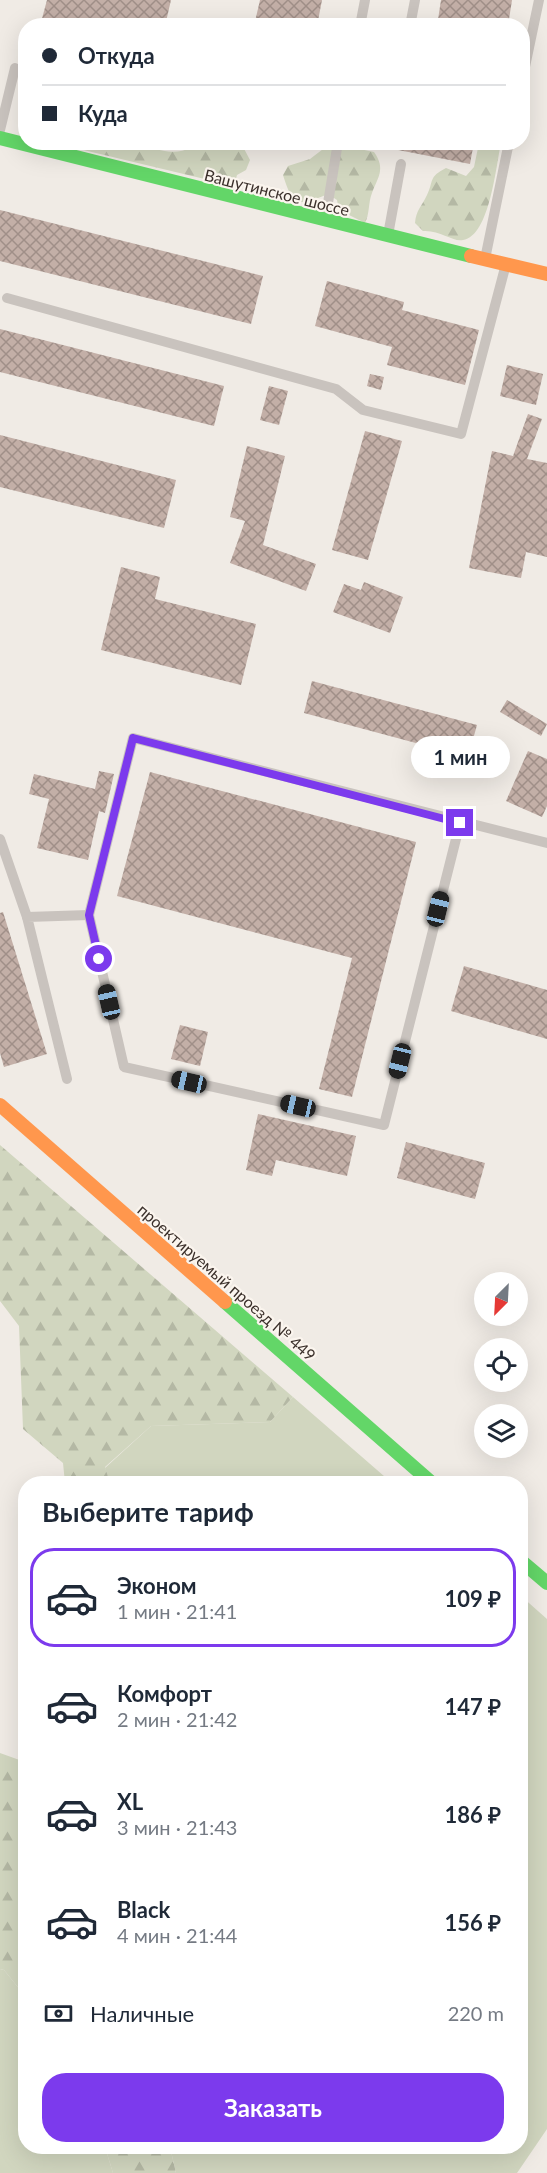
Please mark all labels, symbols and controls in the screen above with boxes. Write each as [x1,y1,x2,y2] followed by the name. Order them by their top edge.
[78,42,155,69] text: Откуда
[78,100,128,127] text: Куда
[203,165,351,219] street label: Вашутинское шоссе
[410,736,510,778] callout: 1 мин
[434,745,487,769] text: 1 мин
[446,809,473,836] route end
[425,889,451,929] car
[85,945,112,972] route start
[96,982,122,1022] car
[387,1041,413,1081] car
[169,1069,209,1095] car
[278,1093,318,1119] car
[134,1200,320,1364] street label: проектируемый проезд № 449
[474,1272,528,1326] north arrow
[474,1272,528,1458] map controls
[474,1338,528,1392] button: locate
[474,1404,528,1458] button: layers
[42,1495,254,1528] text: Выберите тариф
[45,1571,99,1625] icon: car
[117,1572,197,1599] text: Эконом
[445,1585,501,1612] text: 109 ₽
[117,1599,237,1623] text: 1 мин · 21:41
[45,1679,99,1733] icon: car
[117,1680,212,1707] text: Комфорт
[445,1693,501,1720] text: 147 ₽
[117,1707,237,1731] text: 2 мин · 21:42
[45,1787,99,1841] icon: car
[117,1788,143,1815] text: XL
[445,1801,501,1828] text: 186 ₽
[117,1815,237,1839] text: 3 мин · 21:43
[45,1895,99,1949] icon: car
[117,1896,170,1923] text: Black
[445,1909,501,1936] text: 156 ₽
[117,1923,237,1947] text: 4 мин · 21:44
[42,1997,75,2030] icon: cash
[90,2000,194,2027] text: Наличные
[448,2001,504,2025] text: 220 m
[42,2073,504,2142] button: Заказать

